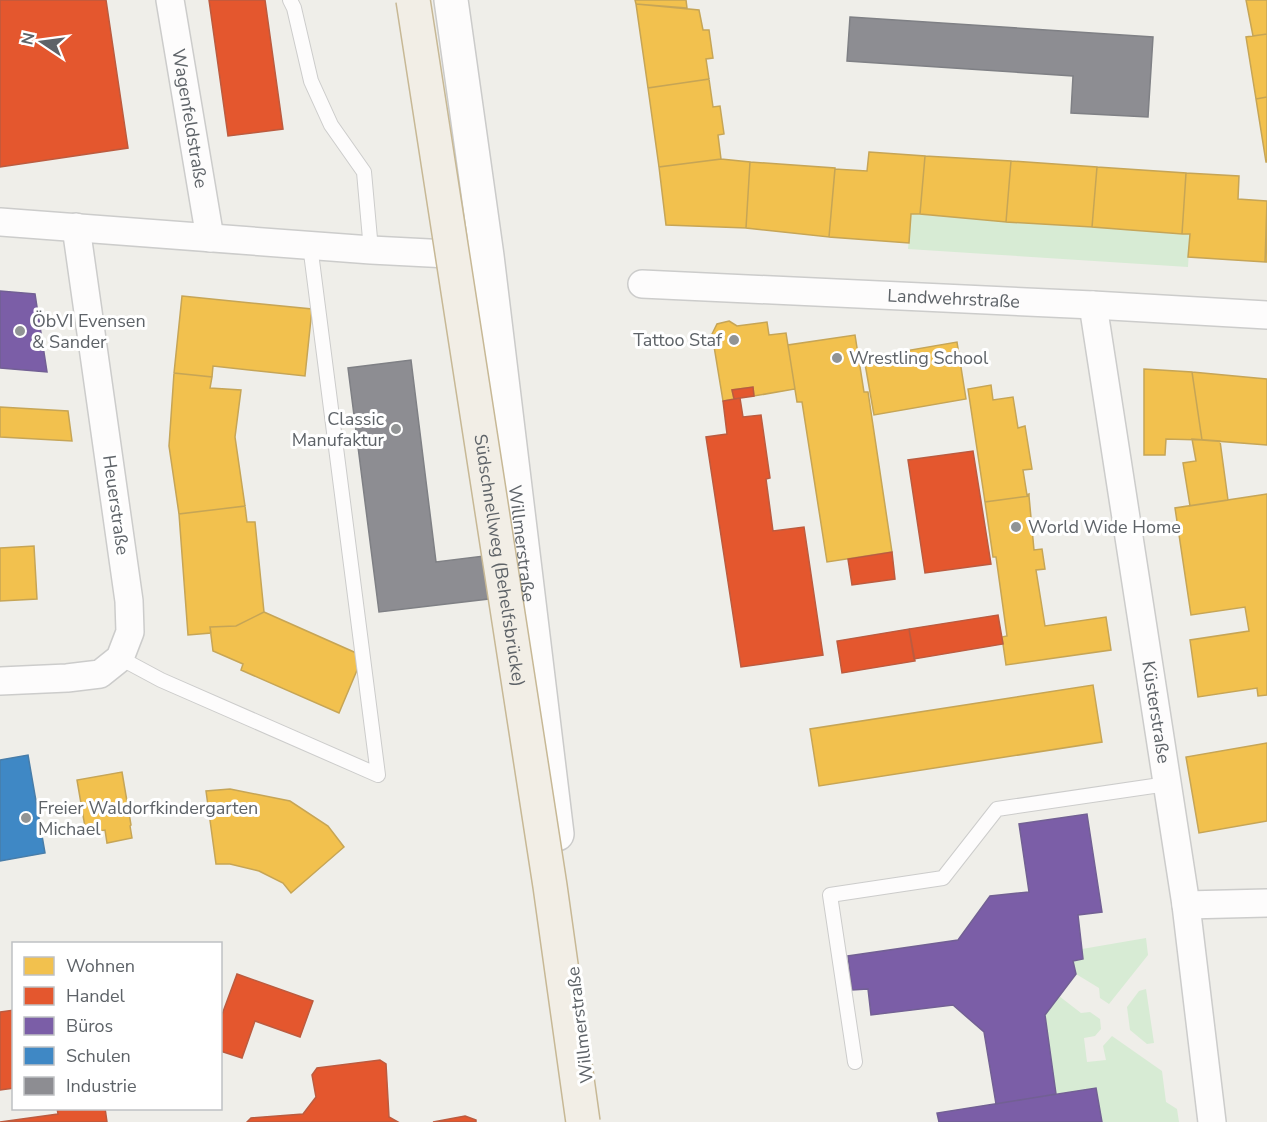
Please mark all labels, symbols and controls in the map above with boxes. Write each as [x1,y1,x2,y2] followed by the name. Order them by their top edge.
[12,12,72,72] north arrow
[16,31,40,47] text: N
[166,47,213,190] street label: Wagenfeldstraße
[887,283,1021,314] street label: Landwehrstraße
[32,309,146,354] place label: ÖbVI Evensen & Sander
[13,324,27,338] marker: ÖbVI Evensen & Sander
[633,328,723,352] place label: Tattoo Staf
[727,333,741,347] marker: Tattoo Staf
[849,346,989,370] place label: Wrestling School
[830,351,844,365] marker: Wrestling School
[292,407,385,452] place label: Classic Manufaktur
[389,422,403,436] marker: Classic Manufaktur
[468,432,531,688] street label: Südschnellweg (Behelfsbrücke)
[97,453,135,557] street label: Heuerstraße
[503,484,541,603] street label: Willmerstraße
[1028,515,1181,539] place label: World Wide Home
[1009,520,1023,534] marker: World Wide Home
[1136,659,1176,765] street label: Küsterstraße
[38,796,258,841] place label: Freier Waldorfkindergarten Michael
[19,811,33,825] marker: Freier Waldorfkindergarten Michael
[12,942,222,1110] legend
[66,954,135,978] text: Wohnen
[561,965,599,1085] street label: Willmerstraße
[66,984,126,1008] text: Handel
[66,1014,113,1038] text: Büros
[66,1044,131,1068] text: Schulen
[66,1074,137,1098] text: Industrie

